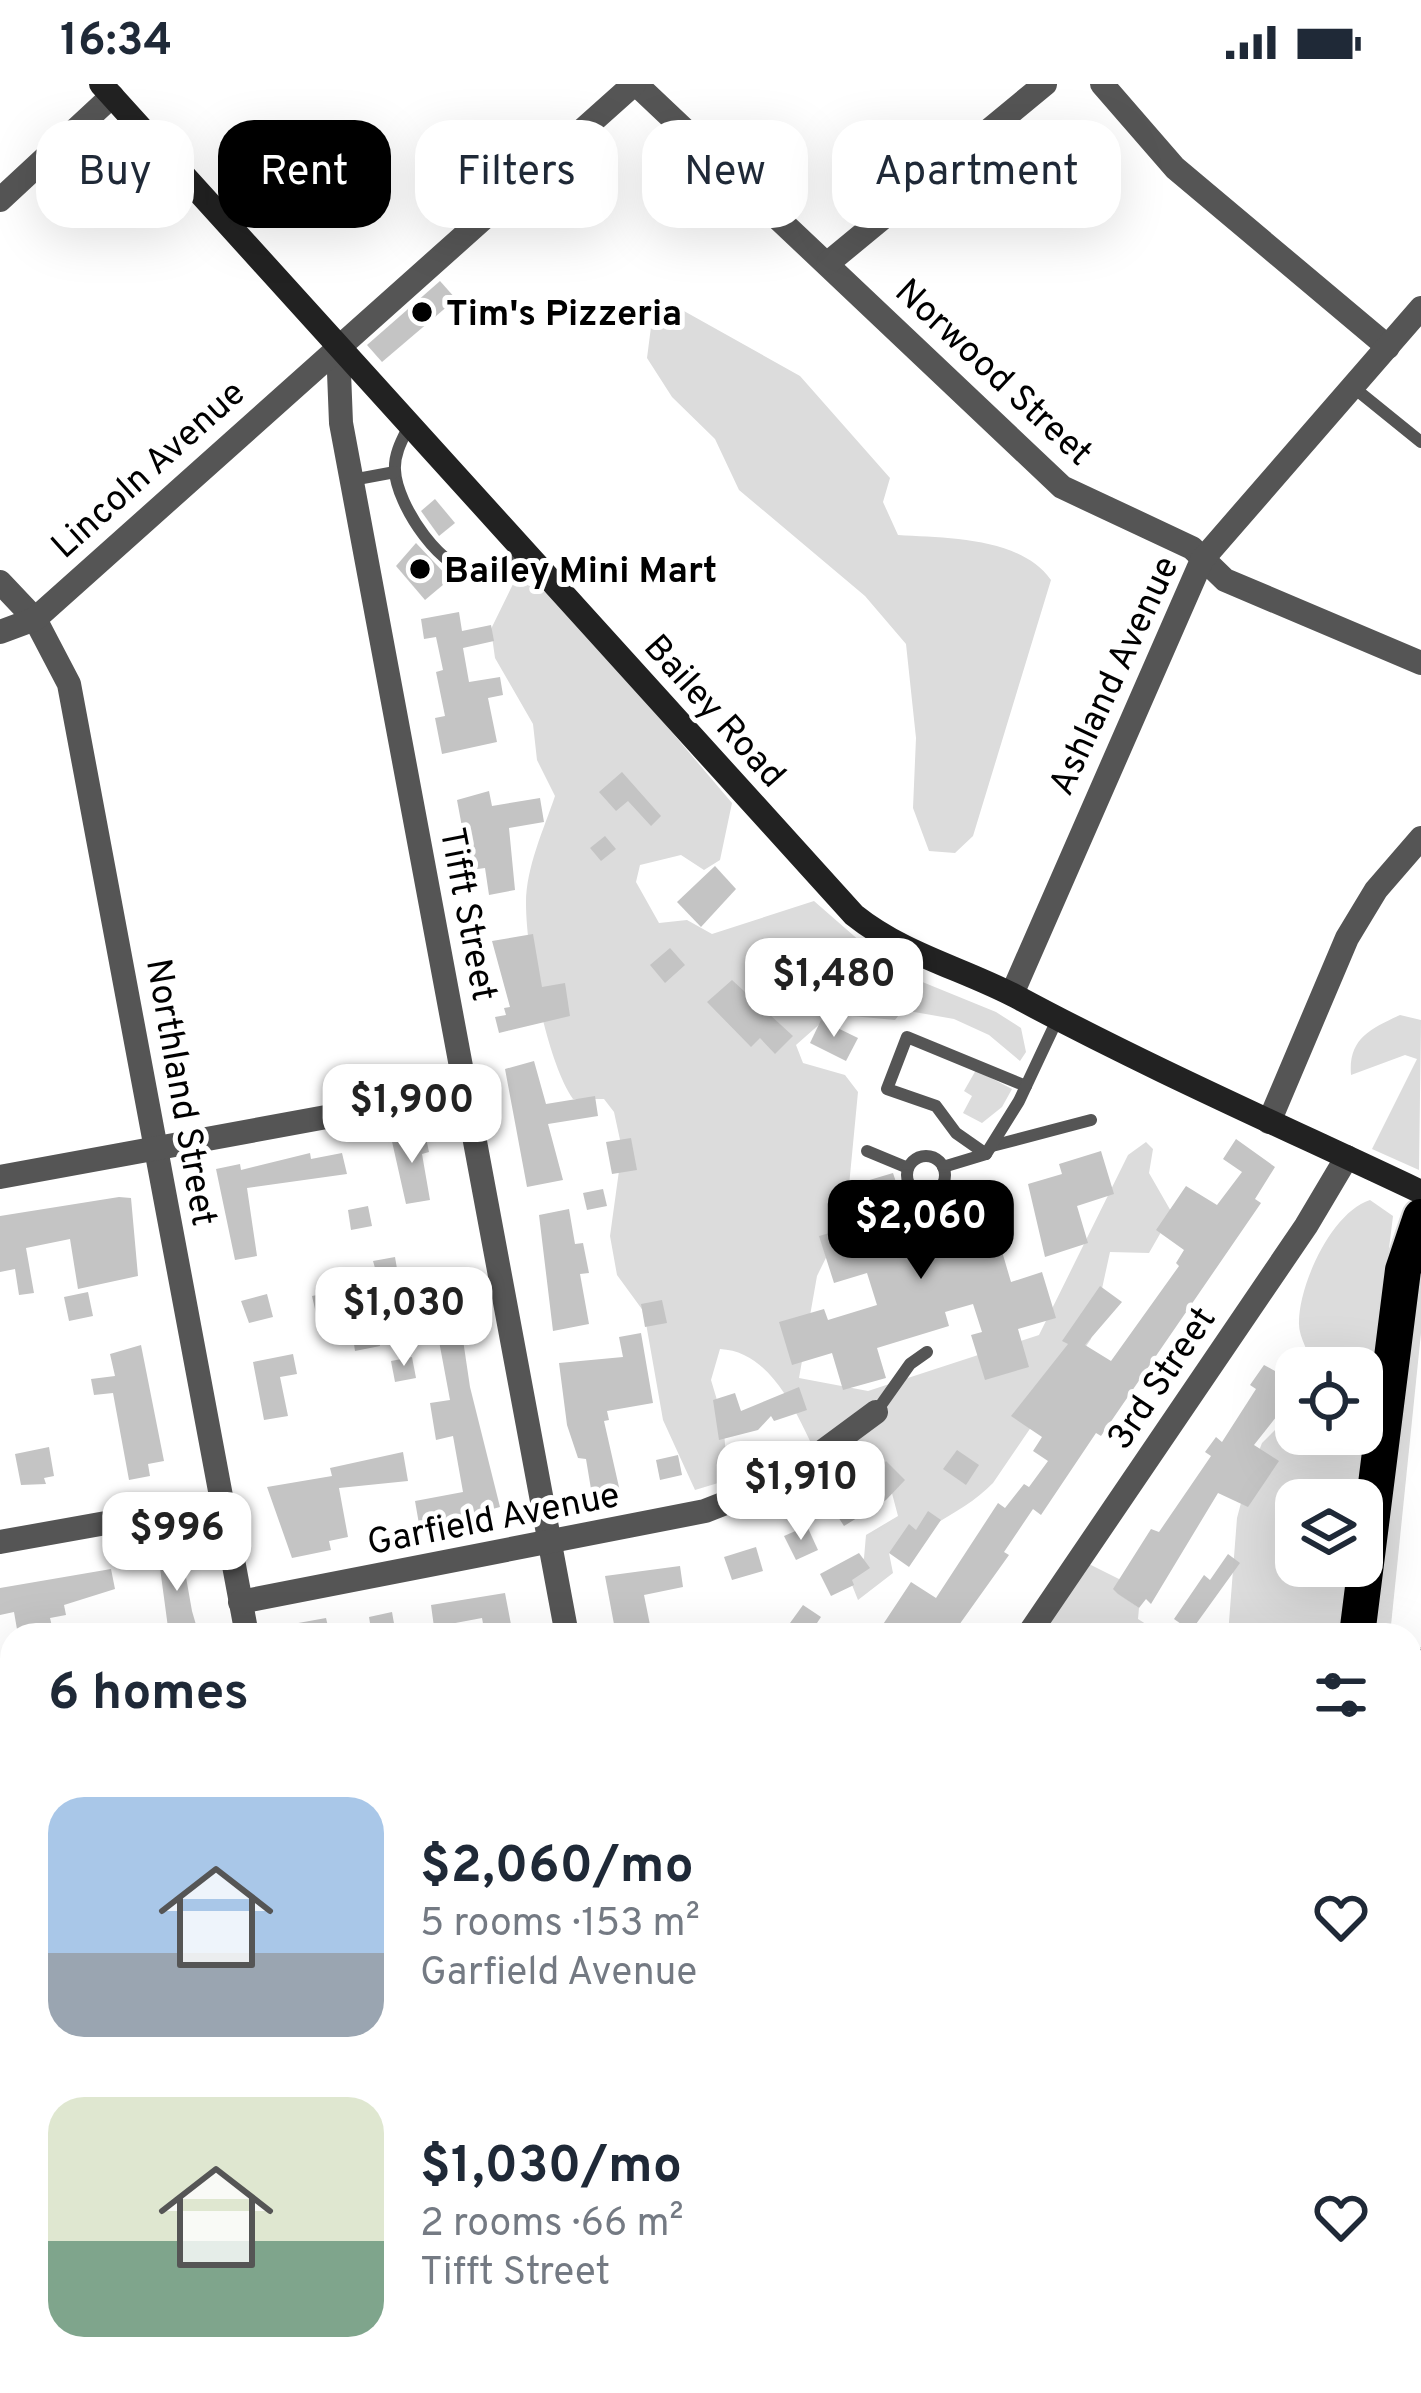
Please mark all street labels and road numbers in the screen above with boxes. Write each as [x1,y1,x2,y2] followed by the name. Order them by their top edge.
[884,270,1101,477] street label: Norwood Street
[43,372,256,570] street label: Lincoln Avenue
[1040,550,1191,804] street label: Ashland Avenue
[632,626,794,799] street label: Bailey Road
[427,824,505,1005] street label: Tifft Street
[133,955,225,1230] street label: Northland Street
[1099,1299,1228,1460] street label: 3rd Street
[364,1474,624,1568] street label: Garfield Avenue

